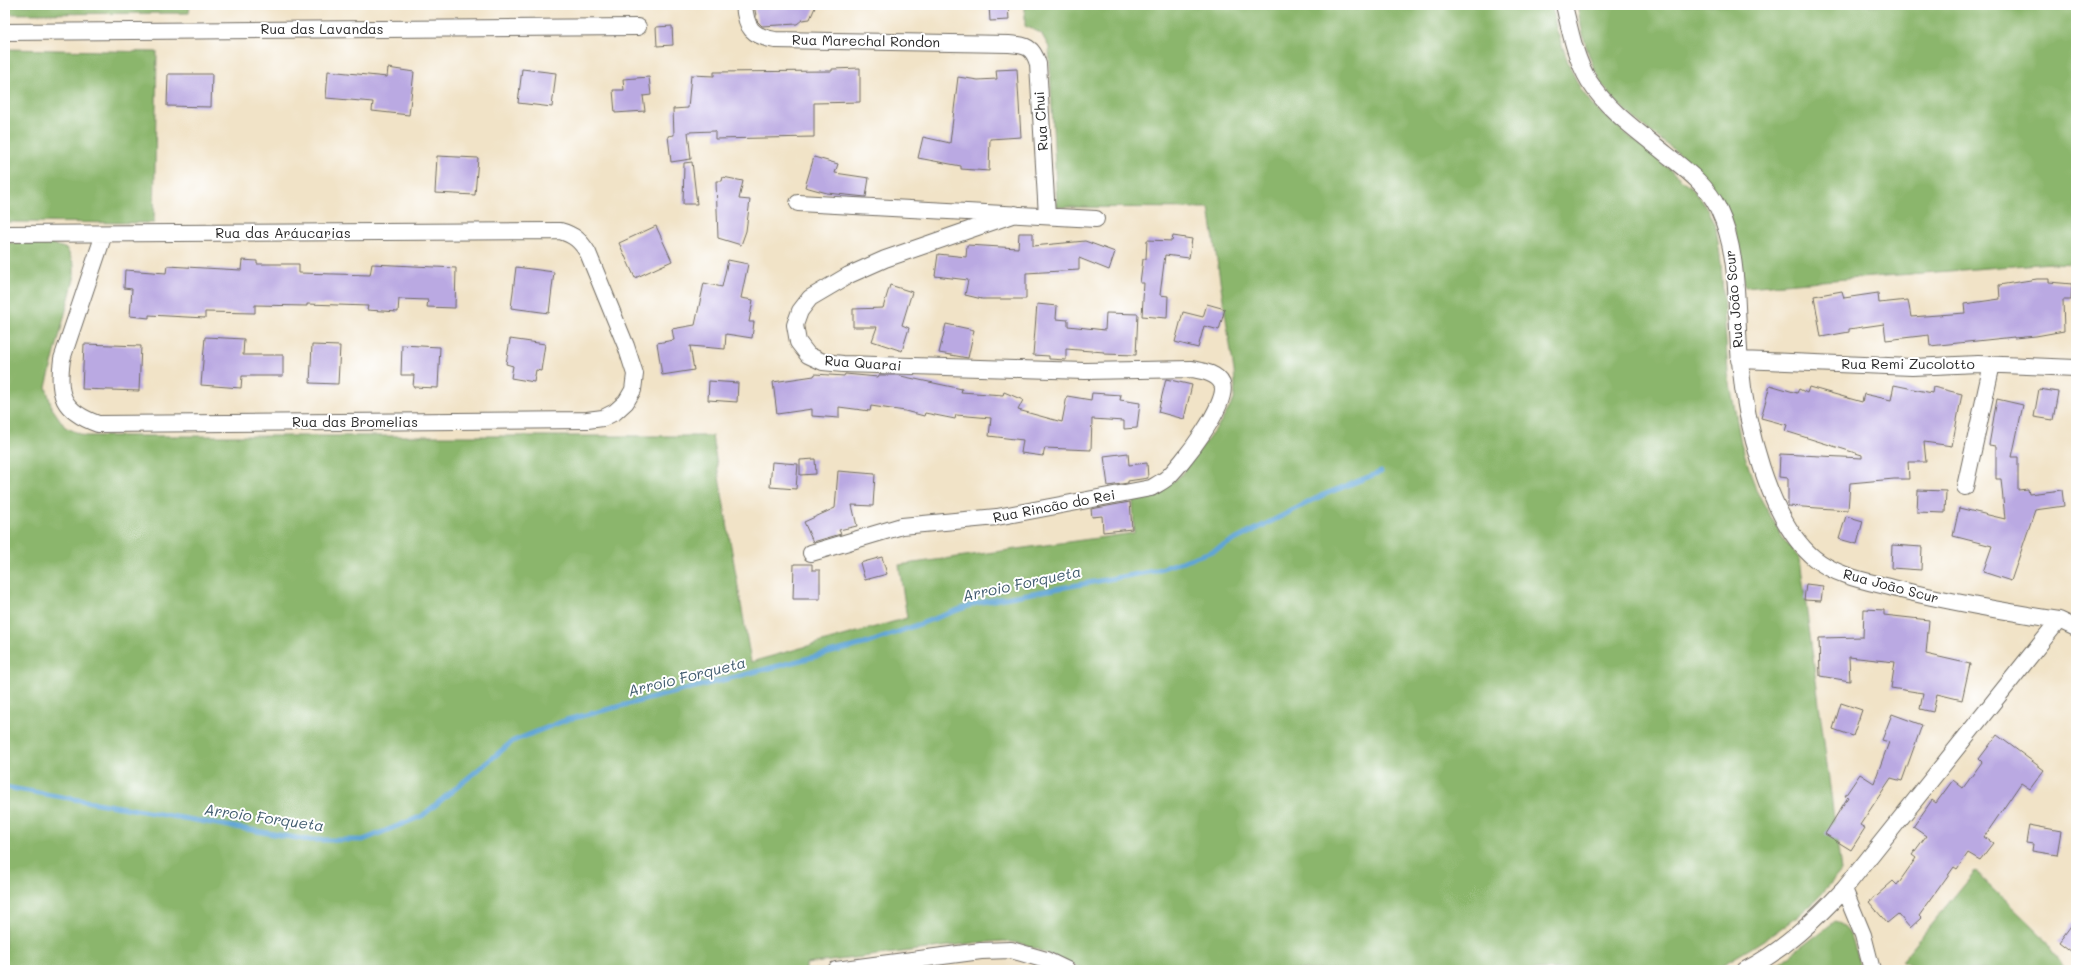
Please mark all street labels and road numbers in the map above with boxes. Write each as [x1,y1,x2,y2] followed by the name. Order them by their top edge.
[260,19,384,38] street label: Rua das Lavandas
[792,30,940,51] street label: Rua Marechal Rondon
[1029,91,1052,151] street label: Rua Chui
[215,223,351,242] street label: Rua das Aráucarias
[1720,249,1747,349] street label: Rua João Scur
[824,350,902,375] street label: Rua Quarai
[1841,354,1975,373] street label: Rua Remi Zucolotto
[292,412,418,431] street label: Rua das Bromelias
[991,484,1117,527] street label: Rua Rincão do Rei
[1841,564,1941,607] street label: Rua João Scur

